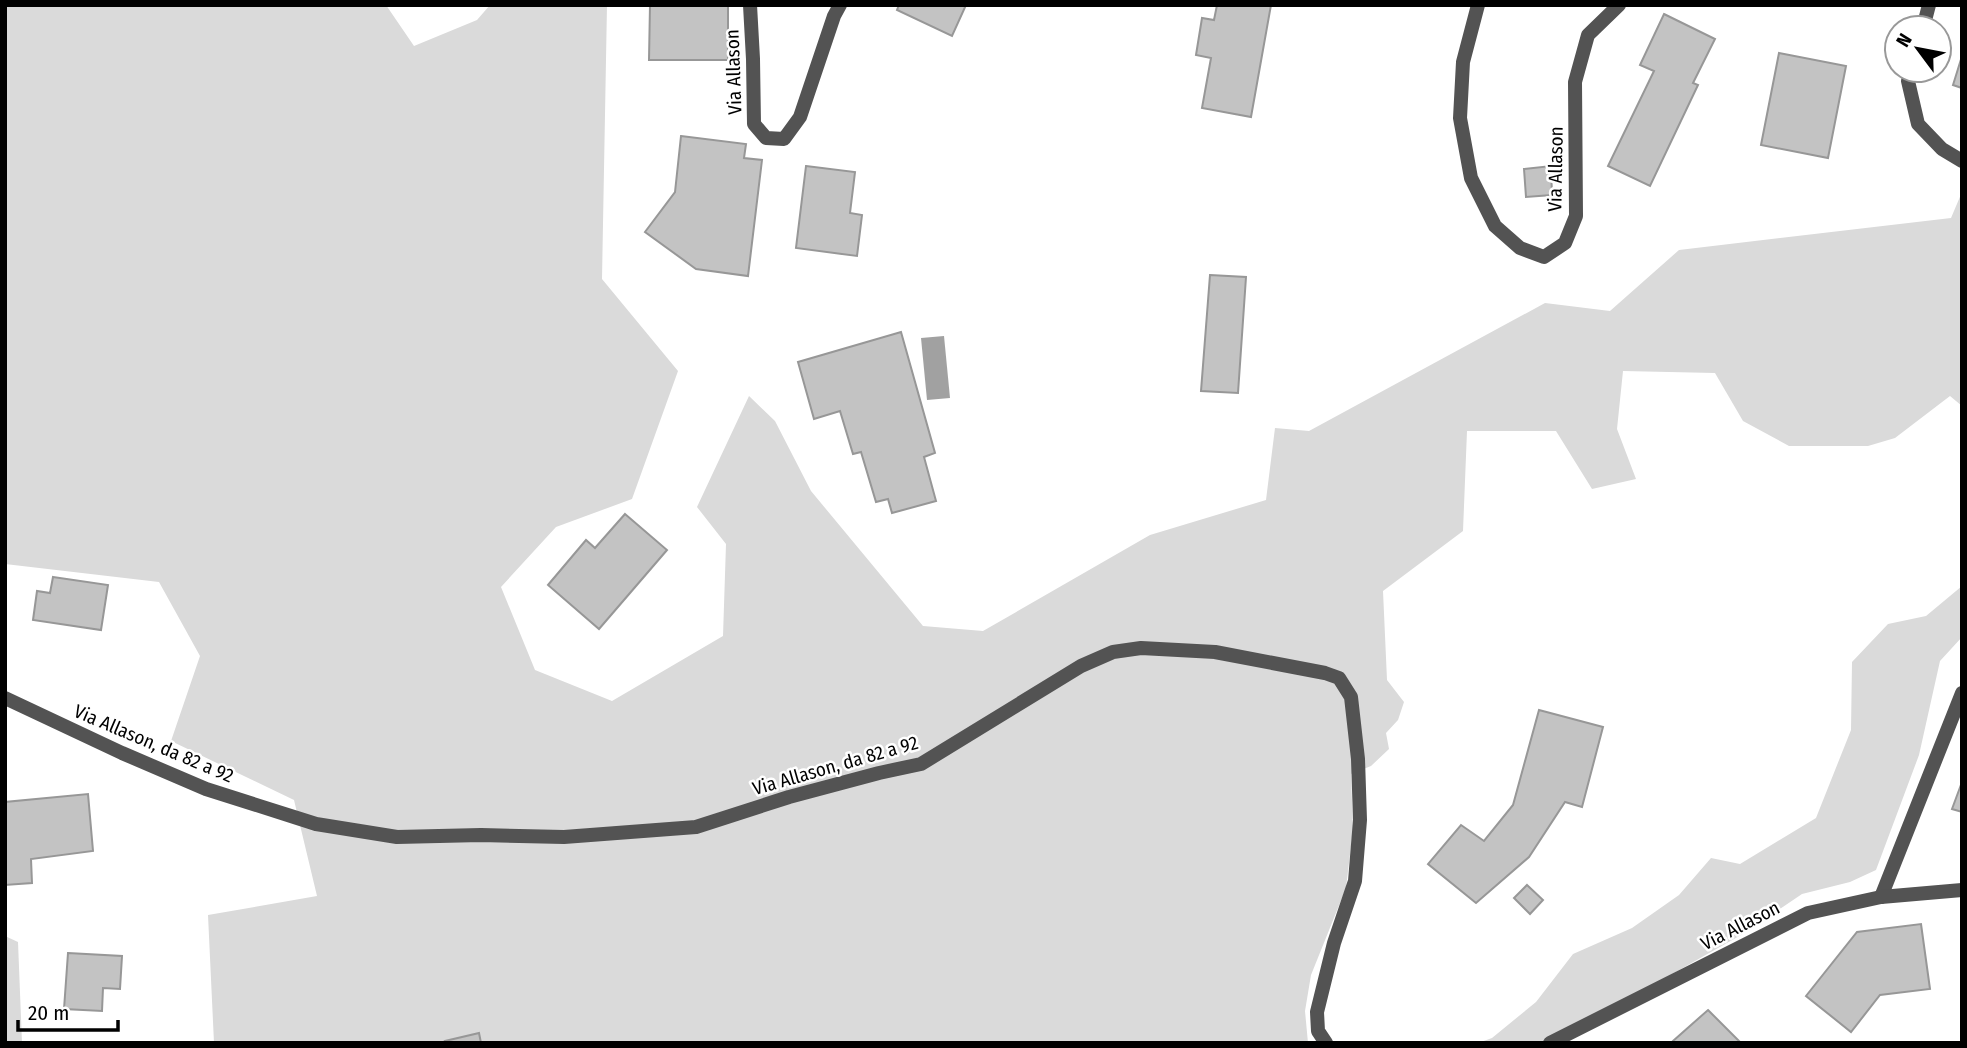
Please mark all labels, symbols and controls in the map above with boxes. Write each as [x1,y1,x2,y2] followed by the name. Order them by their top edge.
[1883,14,1953,84] north arrow
[721,29,746,115] street label: Via Allason
[1891,29,1917,51] text: N
[1543,126,1568,212] street label: Via Allason
[71,699,237,787] street label: Via Allason, da 82 a 92
[750,731,921,800] street label: Via Allason, da 82 a 92
[1697,896,1784,955] street label: Via Allason
[18,988,117,1032] scale bar
[28,1000,69,1026] text: 20 m

